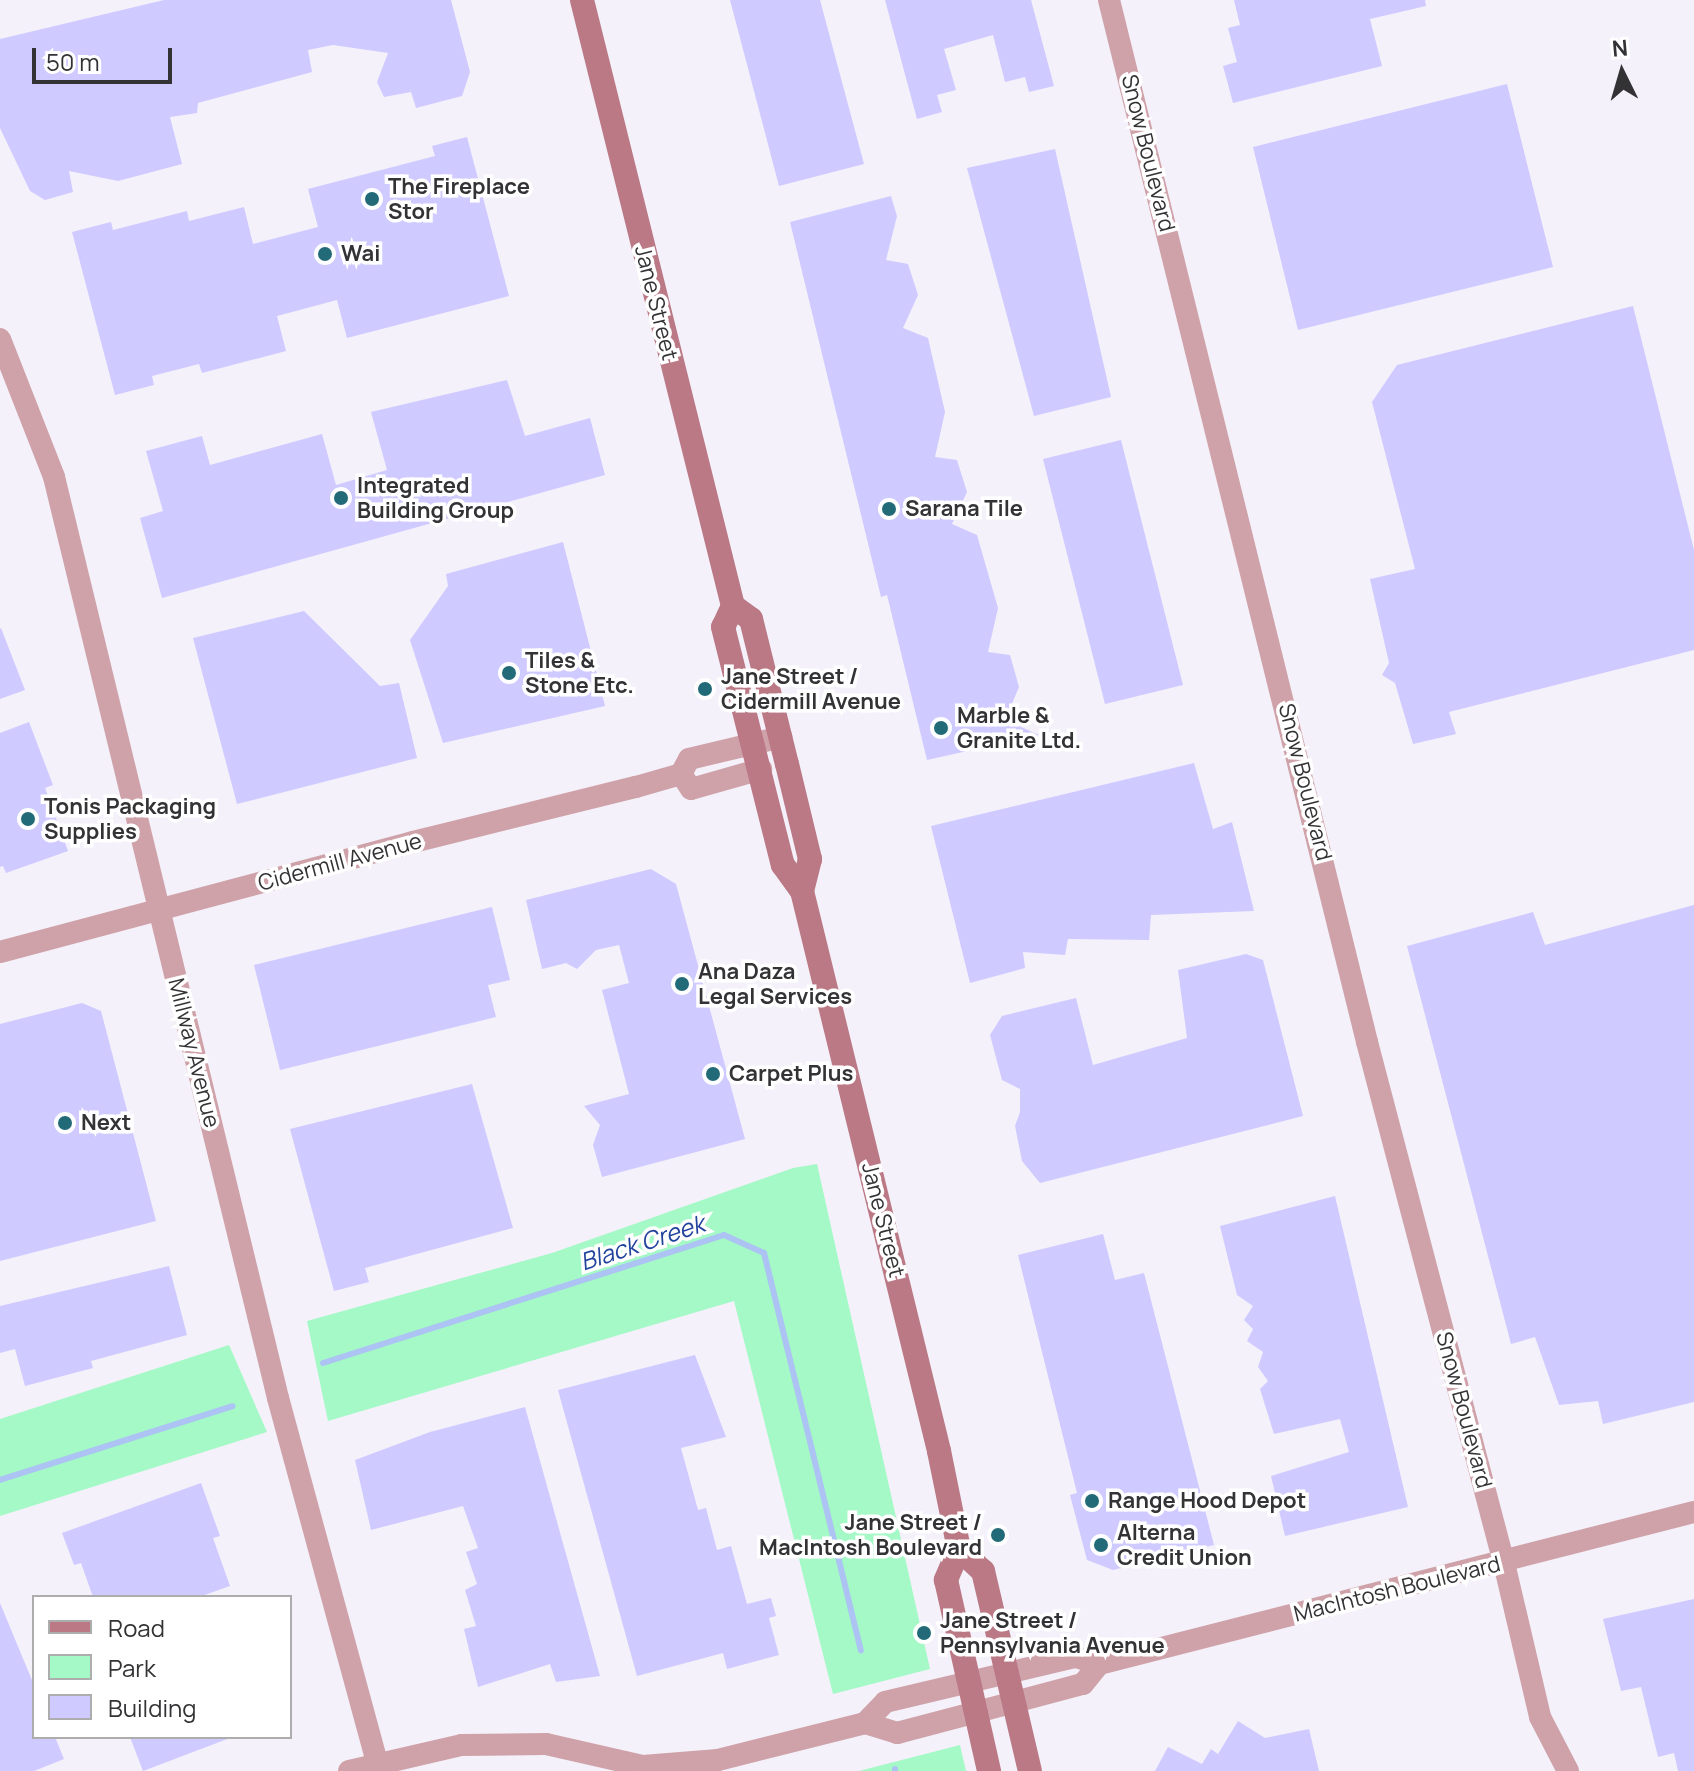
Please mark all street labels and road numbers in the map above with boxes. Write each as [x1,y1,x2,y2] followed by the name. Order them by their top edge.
[1116,72,1180,234] street label: Snow Boulevard
[629,243,683,363] street label: Jane Street
[1273,701,1337,863] street label: Snow Boulevard
[255,827,425,897] street label: Cidermill Avenue
[163,976,225,1130] street label: Millway Avenue
[856,1160,910,1280] street label: Jane Street
[1430,1329,1498,1491] street label: Snow Boulevard
[1291,1551,1503,1627] street label: MacIntosh Boulevard

